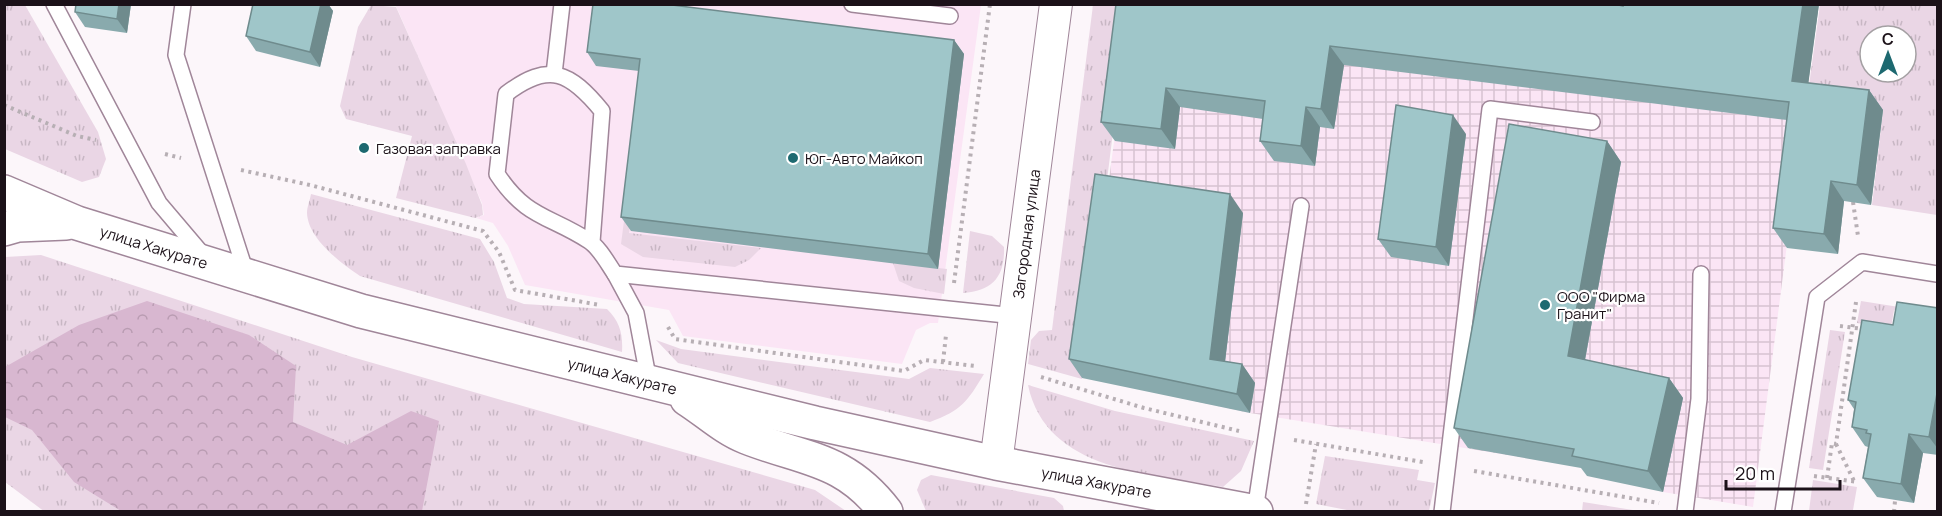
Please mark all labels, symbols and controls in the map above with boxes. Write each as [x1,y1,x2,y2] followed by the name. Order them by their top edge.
[1858,24,1918,84] north arrow
[1882,28,1894,50] text: С
[376,138,501,159] place label: Газовая заправка
[357,141,371,155] marker: Газовая заправка
[805,148,923,169] place label: Юг-Авто Майкоп
[786,151,800,165] marker: Юг-Авто Майкоп
[1007,168,1045,300] street label: Загородная улица
[98,220,211,274] street label: улица Хакурате
[1557,286,1645,324] place label: ООО "Фирма Гранит"
[1538,298,1552,312] marker: ООО "Фирма Гранит"
[566,352,680,399] street label: улица Хакурате
[1726,453,1840,491] scale bar
[1040,461,1154,503] street label: улица Хакурате
[1735,461,1775,485] text: 20 m

